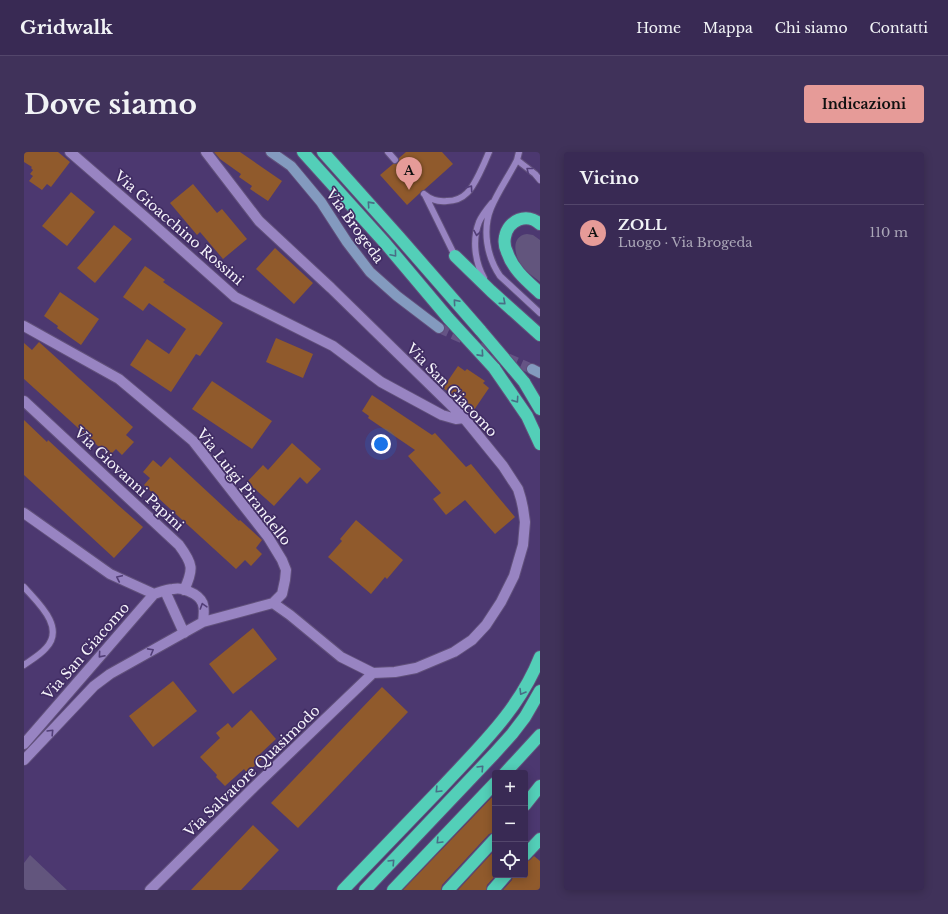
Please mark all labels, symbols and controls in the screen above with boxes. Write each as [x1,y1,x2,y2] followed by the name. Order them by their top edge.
[20,16,113,39] text: Gridwalk
[636,19,681,37] text: Home
[703,19,753,37] text: Mappa
[775,19,848,37] text: Chi siamo
[870,19,928,37] text: Contatti
[804,85,924,123] button: Indicazioni
[24,87,197,122] text: Dove siamo
[396,157,422,190] pin: A
[110,166,247,289] street label: Via Gioacchino Rossini
[526,167,533,174] one-way arrow
[580,168,639,189] text: Vicino
[321,185,388,267] street label: Via Brogeda
[465,186,472,193] one-way arrow
[367,201,375,209] one-way arrow
[618,215,667,234] text: ZOLL
[588,224,598,241] text: A
[869,224,908,241] text: 110 m
[473,229,482,236] one-way arrow
[618,234,753,251] text: Luogo · Via Brogeda
[390,249,397,257] one-way arrow
[499,298,506,305] one-way arrow
[453,299,460,307] one-way arrow
[402,339,501,441] street label: Via San Giacomo
[476,349,483,357] one-way arrow
[511,396,519,403] one-way arrow
[70,423,188,535] street label: Via Giovanni Papini
[192,424,295,549] street label: Via Luigi Pirandello
[371,434,391,454] your location
[115,575,123,583] one-way arrow
[38,599,133,704] street label: Via San Giacomo
[199,603,208,610] one-way arrow
[147,649,154,656] one-way arrow
[99,651,106,658] one-way arrow
[520,688,527,695] one-way arrow
[180,701,324,841] street label: Via Salvatore Quasimodo
[46,729,54,737] one-way arrow
[476,765,484,773] one-way arrow
[492,770,528,878] map controls
[492,770,528,806] button: +
[435,785,443,793] one-way arrow
[492,806,528,842] button: −
[436,836,444,844] one-way arrow
[492,842,528,878] button: locate
[387,859,394,867] one-way arrow

